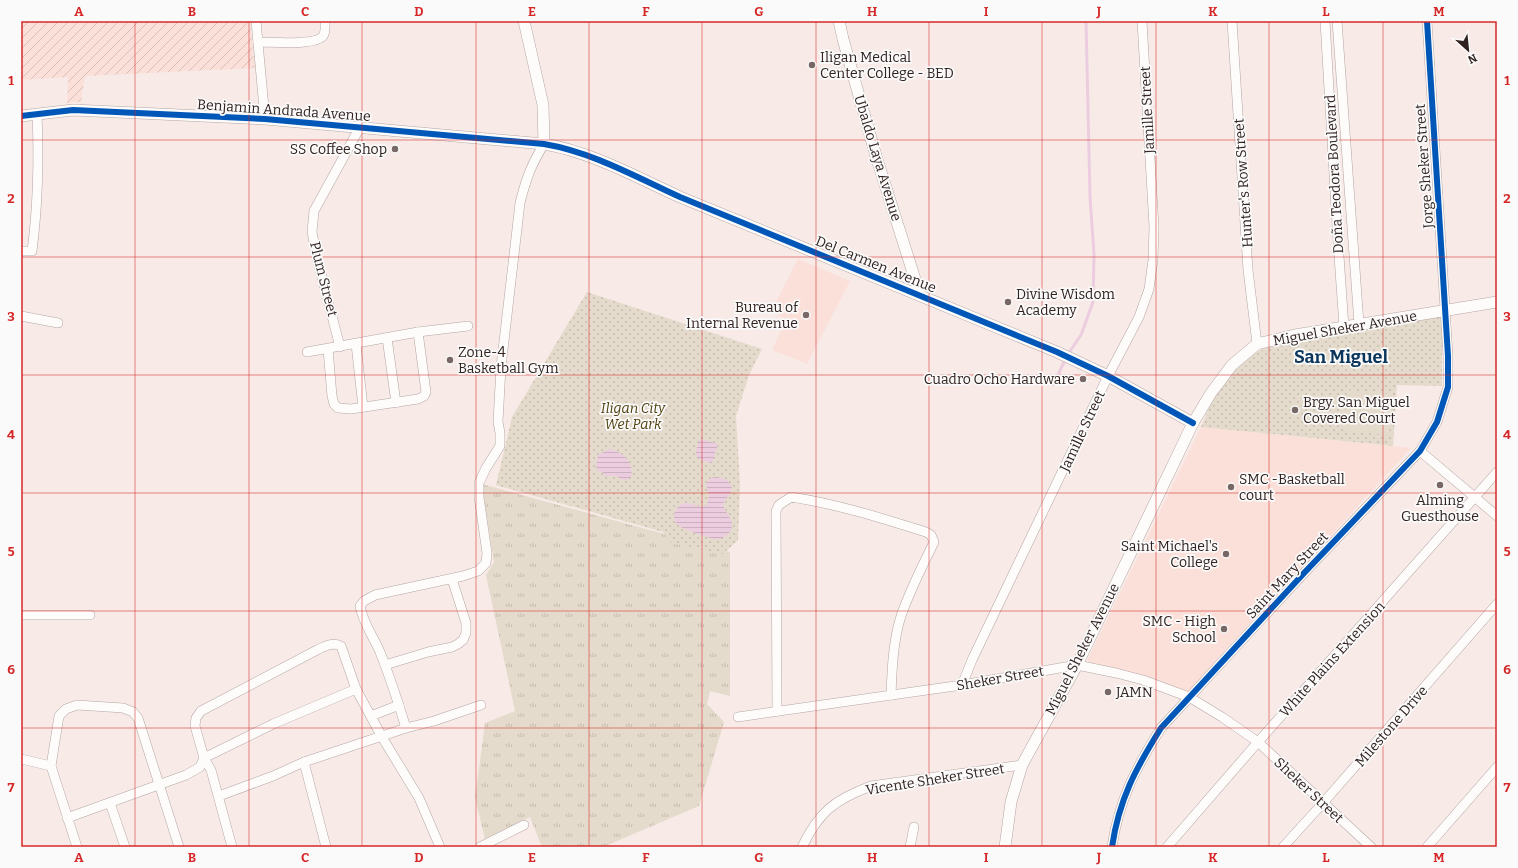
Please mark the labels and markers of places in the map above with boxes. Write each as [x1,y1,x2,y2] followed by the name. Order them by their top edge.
[820,49,954,82] place label: Iligan Medical Center College - BED
[807,60,817,70] marker: Iligan Medical Center College - BED
[290,141,387,158] place label: SS Coffee Shop
[390,144,400,154] marker: SS Coffee Shop
[1016,286,1115,319] place label: Divine Wisdom Academy
[1003,297,1013,307] marker: Divine Wisdom Academy
[686,299,799,332] place label: Bureau of Internal Revenue
[801,310,811,320] marker: Bureau of Internal Revenue
[458,344,559,377] place label: Zone-4 Basketball Gym
[445,355,455,365] marker: Zone-4 Basketball Gym
[924,371,1075,388] place label: Cuadro Ocho Hardware
[1078,374,1088,384] marker: Cuadro Ocho Hardware
[1303,394,1410,427] place label: Brgy. San Miguel Covered Court
[1290,405,1300,415] marker: Brgy. San Miguel Covered Court
[1239,471,1345,504] place label: SMC -Basketball court
[1435,480,1445,490] marker: Alming Guesthouse
[1226,482,1236,492] marker: SMC -Basketball court
[1401,492,1479,525] place label: Alming Guesthouse
[1121,538,1218,571] place label: Saint Michael's College
[1221,549,1231,559] marker: Saint Michael's College
[1143,613,1216,646] place label: SMC - High School
[1219,624,1229,634] marker: SMC - High School
[1115,684,1153,701] place label: JAMN
[1103,687,1113,697] marker: JAMN

